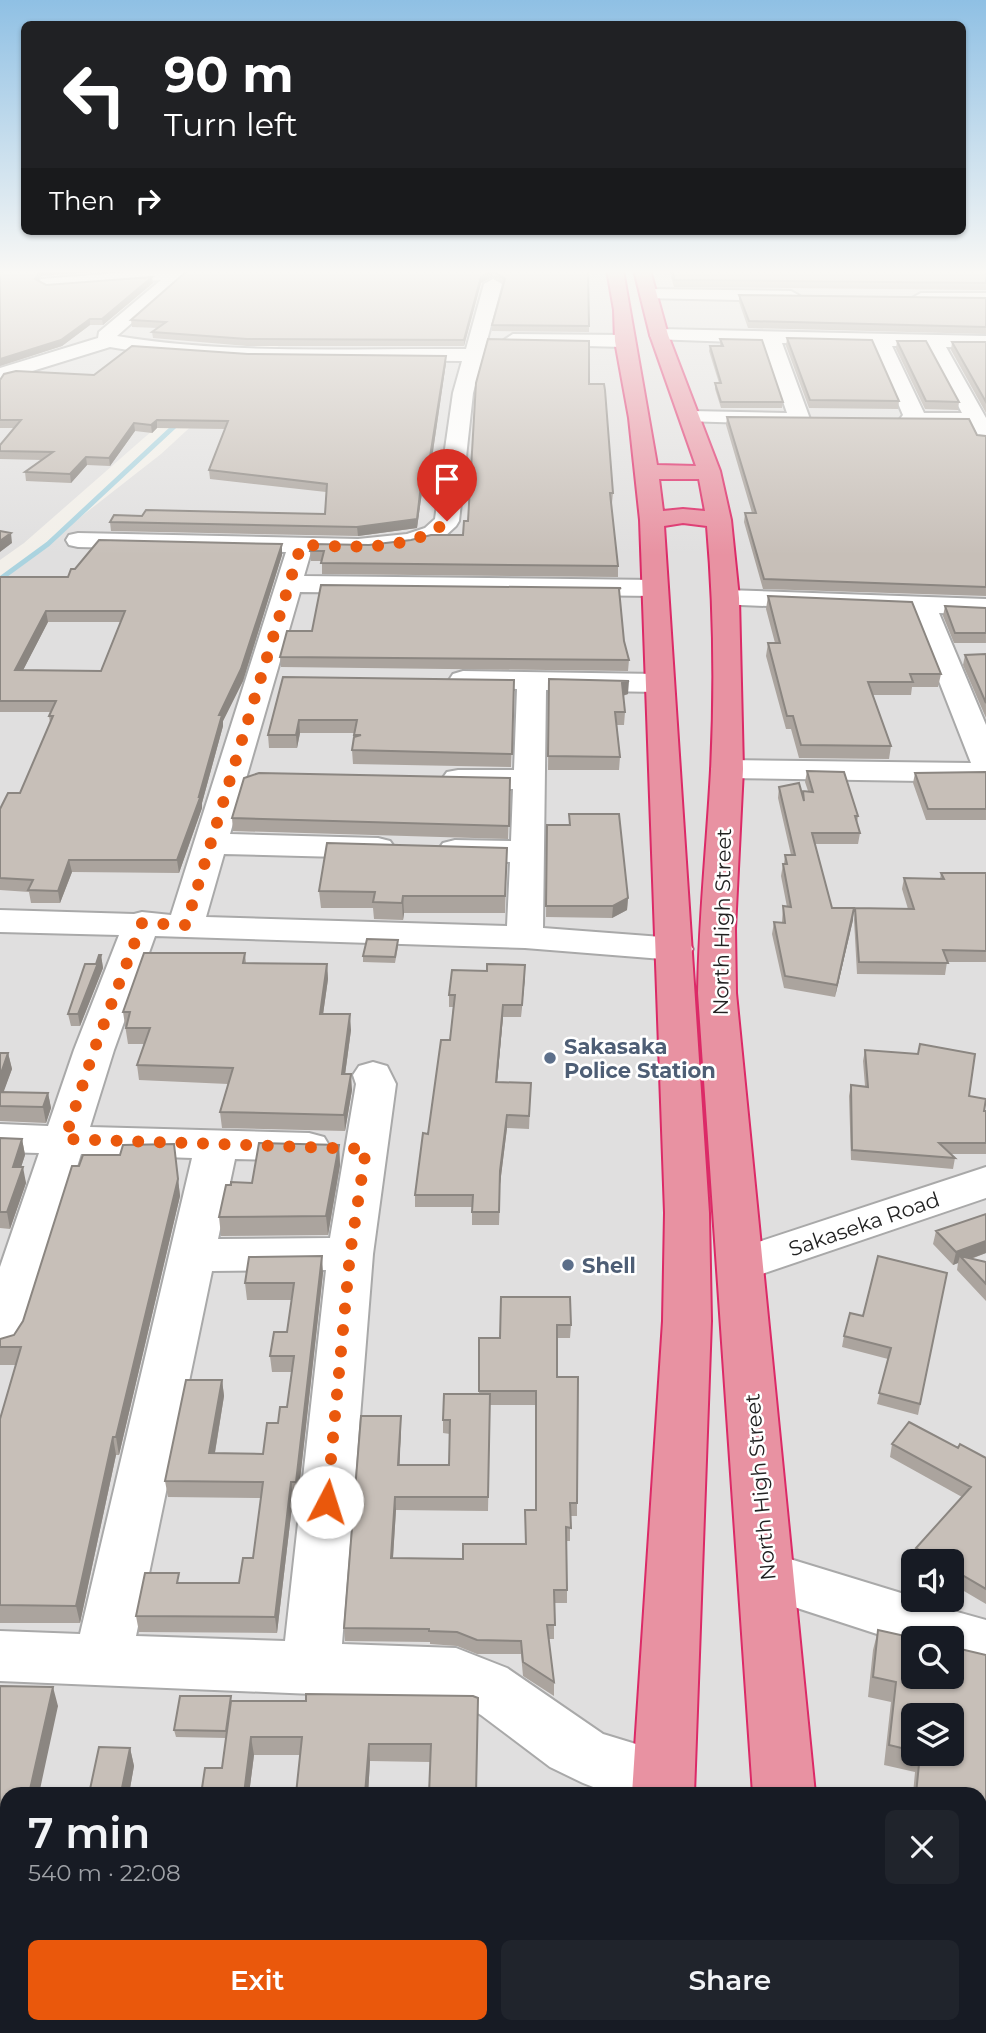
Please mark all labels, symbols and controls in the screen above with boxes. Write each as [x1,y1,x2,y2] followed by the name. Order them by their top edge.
[164,45,294,104] text: 90 m
[49,49,140,140] icon: left
[164,105,298,144] text: Turn left
[129,182,167,220] icon: right
[49,185,115,217] text: Then
[417,449,477,521] pin
[428,460,466,498] icon: arrive
[708,828,736,1016] street label: North High Street
[564,1034,716,1083] place label: Sakasaka Police Station
[542,1050,558,1066] marker: Sakasaka Police Station
[785,1186,943,1262] street label: Sakaseka Road
[582,1253,636,1278] place label: Shell
[560,1257,576,1273] marker: Shell
[739,1393,781,1581] street label: North High Street
[290,1465,364,1539] position arrow
[901,1549,964,1766] map controls
[901,1549,964,1612] button: sound
[901,1626,964,1689] button: search
[901,1703,964,1766] button: layers
[28,1807,150,1859] text: 7 min
[885,1810,959,1884] button: close
[28,1859,181,1887] text: 540 m · 22:08
[28,1940,487,2020] button: Exit
[501,1940,959,2020] button: Share

